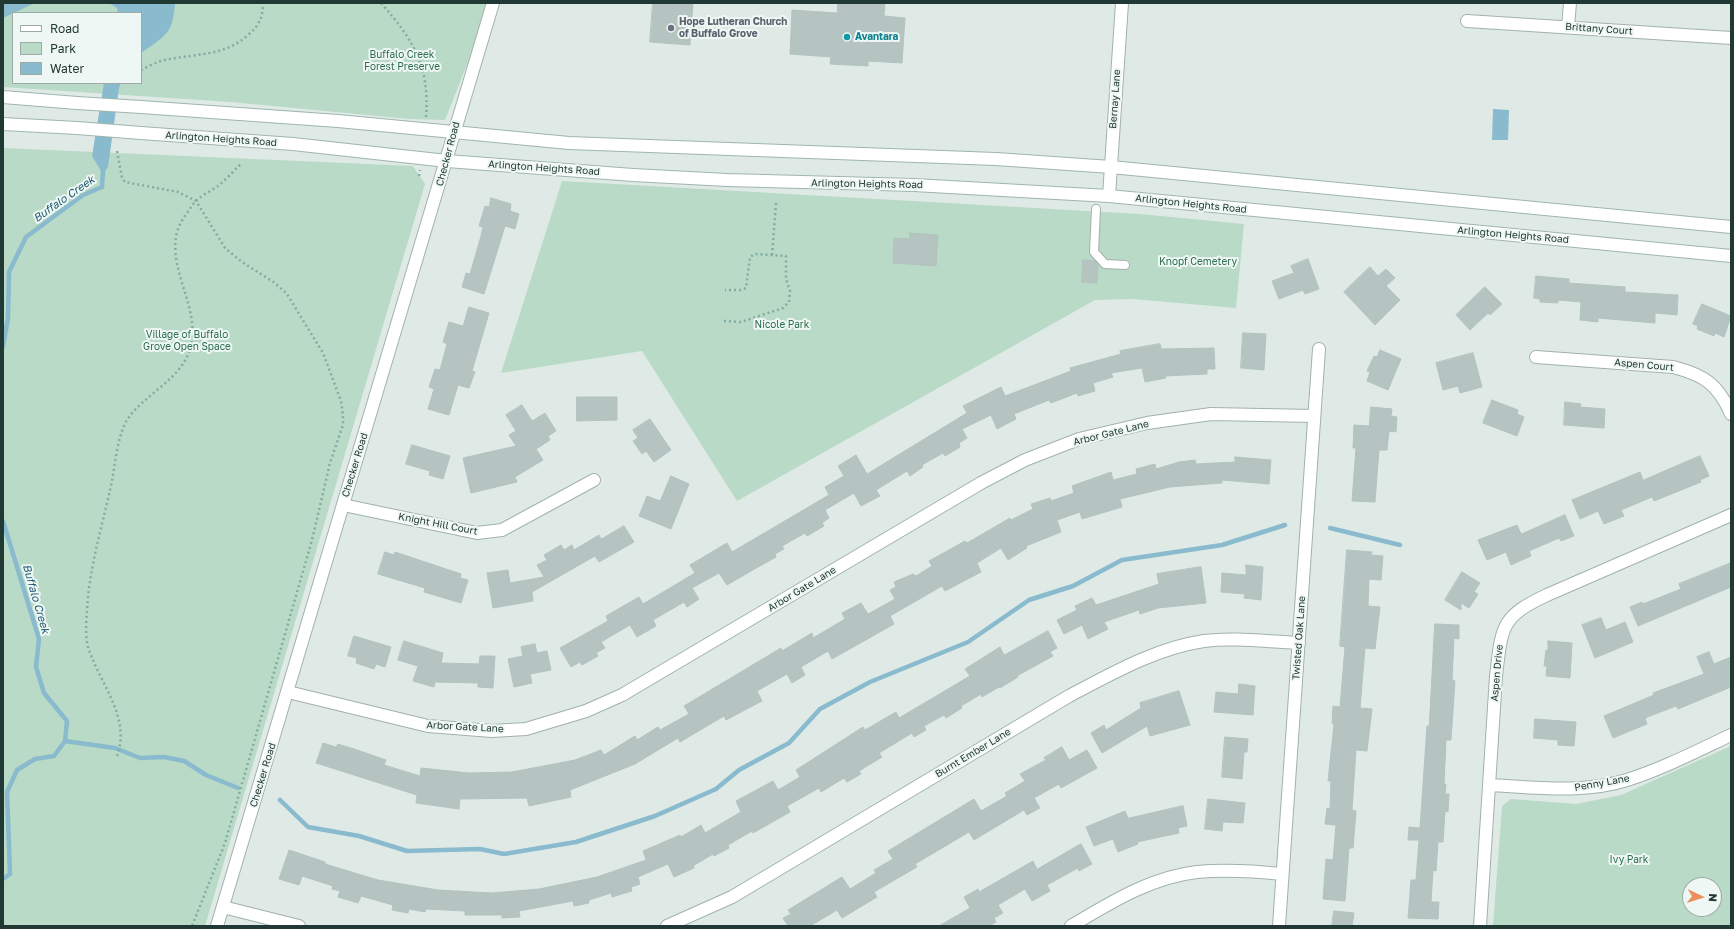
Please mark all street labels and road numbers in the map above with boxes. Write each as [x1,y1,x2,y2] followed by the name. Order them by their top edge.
[1565,21,1633,37] street label: Brittany Court
[1107,69,1123,129] street label: Bernay Lane
[434,120,462,188] street label: Checker Road
[165,129,277,149] street label: Arlington Heights Road
[488,158,600,178] street label: Arlington Heights Road
[811,177,923,191] street label: Arlington Heights Road
[1135,192,1247,216] street label: Arlington Heights Road
[1457,224,1569,246] street label: Arlington Heights Road
[1614,356,1674,374] street label: Aspen Court
[1072,418,1150,448] street label: Arbor Gate Lane
[340,432,370,498] street label: Checker Road
[397,510,479,538] street label: Knight Hill Court
[766,564,838,614] street label: Arbor Gate Lane
[1290,595,1308,681] street label: Twisted Oak Lane
[1489,644,1505,702] street label: Aspen Drive
[426,719,504,735] street label: Arbor Gate Lane
[933,726,1013,780] street label: Burnt Ember Lane
[248,742,278,808] street label: Checker Road
[1573,772,1631,794] street label: Penny Lane

